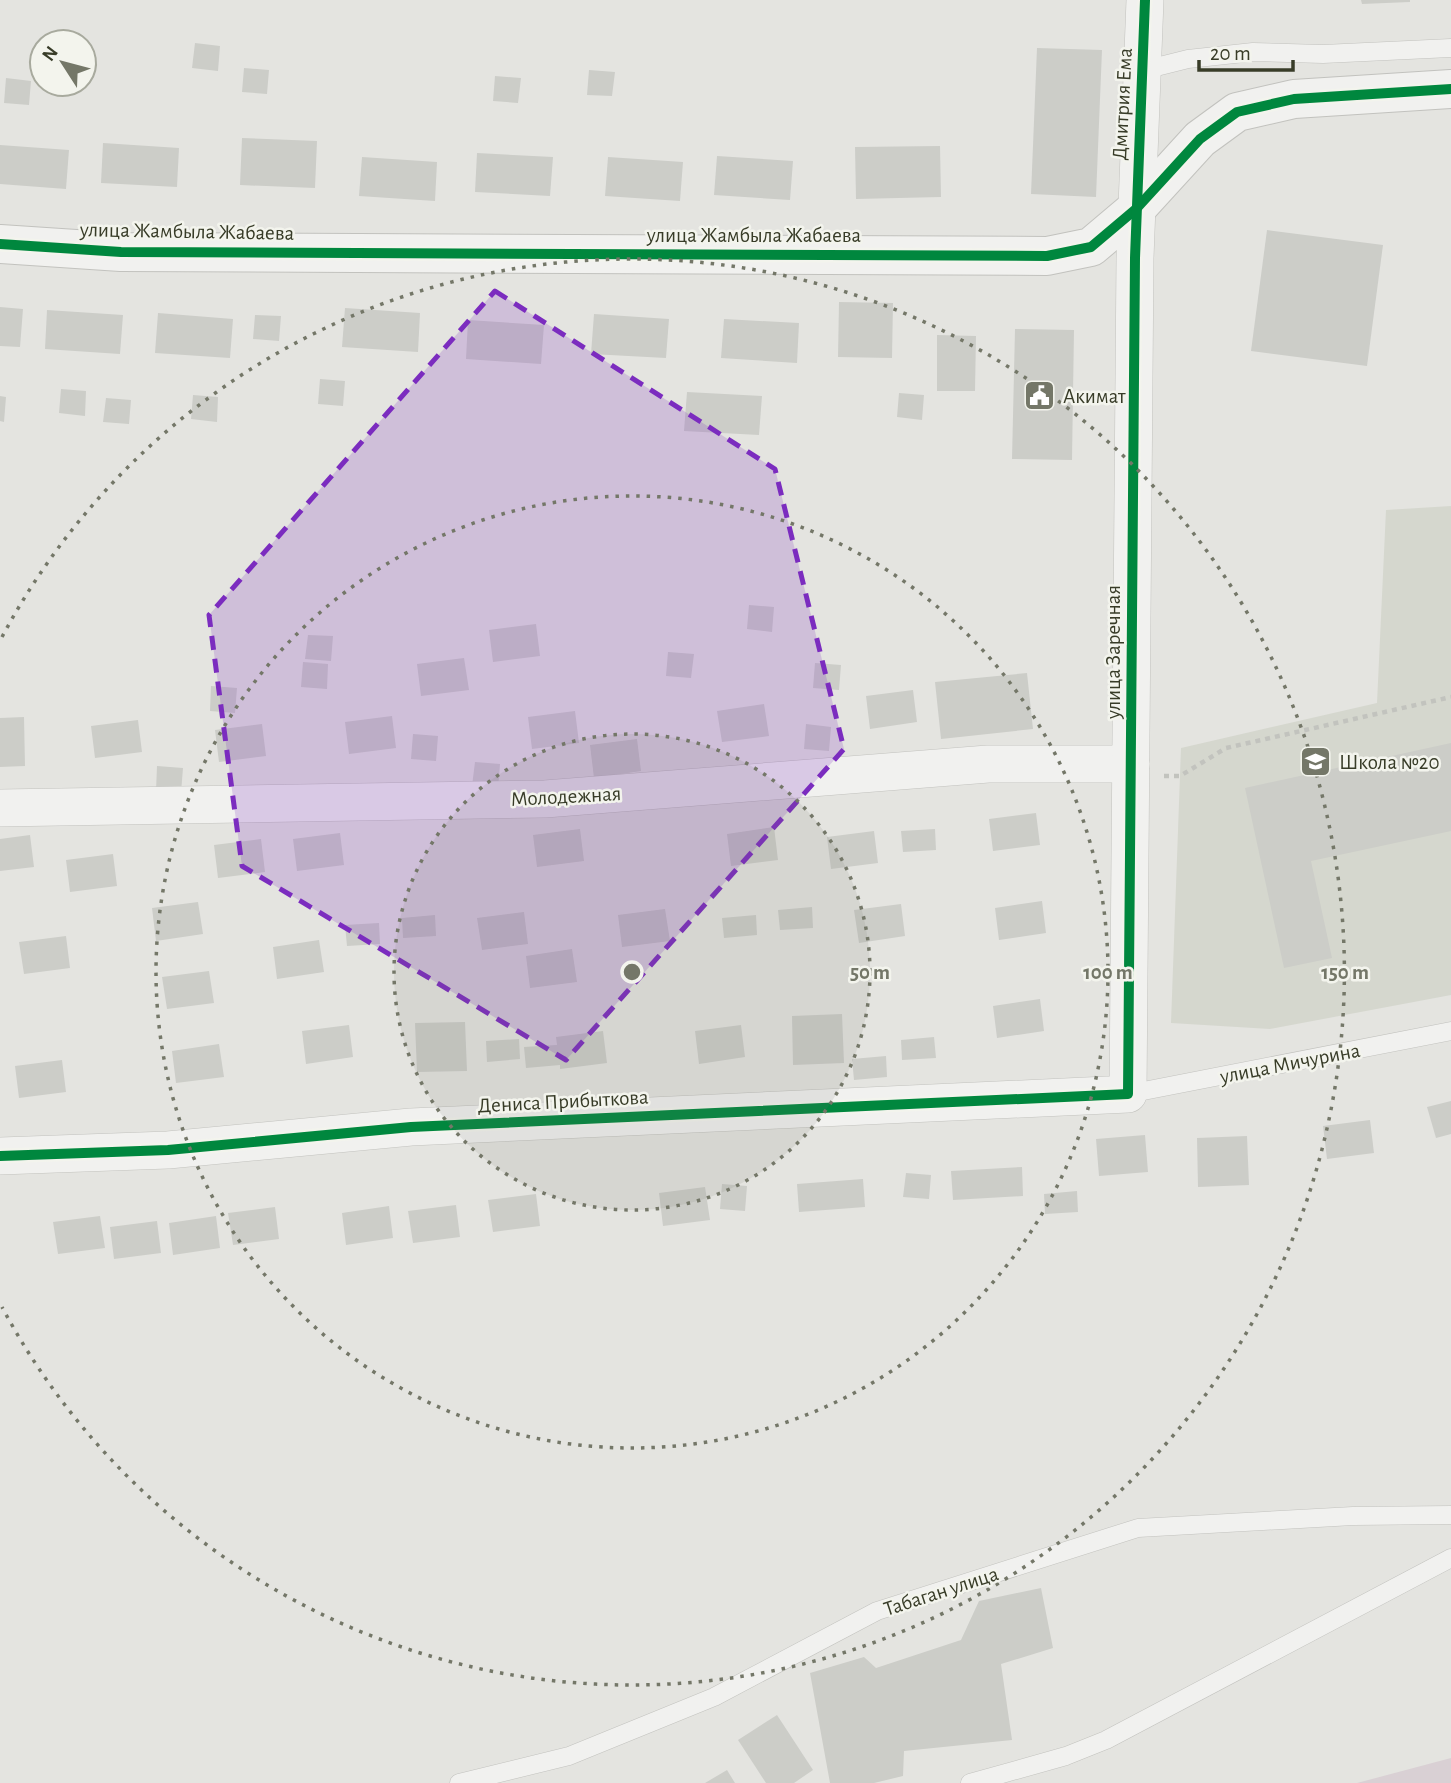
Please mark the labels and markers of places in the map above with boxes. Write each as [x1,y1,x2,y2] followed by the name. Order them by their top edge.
[1023,379,1057,413] public building icon: Акимат
[1063,386,1126,407] place label: Акимат
[1299,745,1333,779] school or university icon: Школа №20
[1339,752,1439,773] place label: Школа №20
[620,960,644,984] centre of rings

